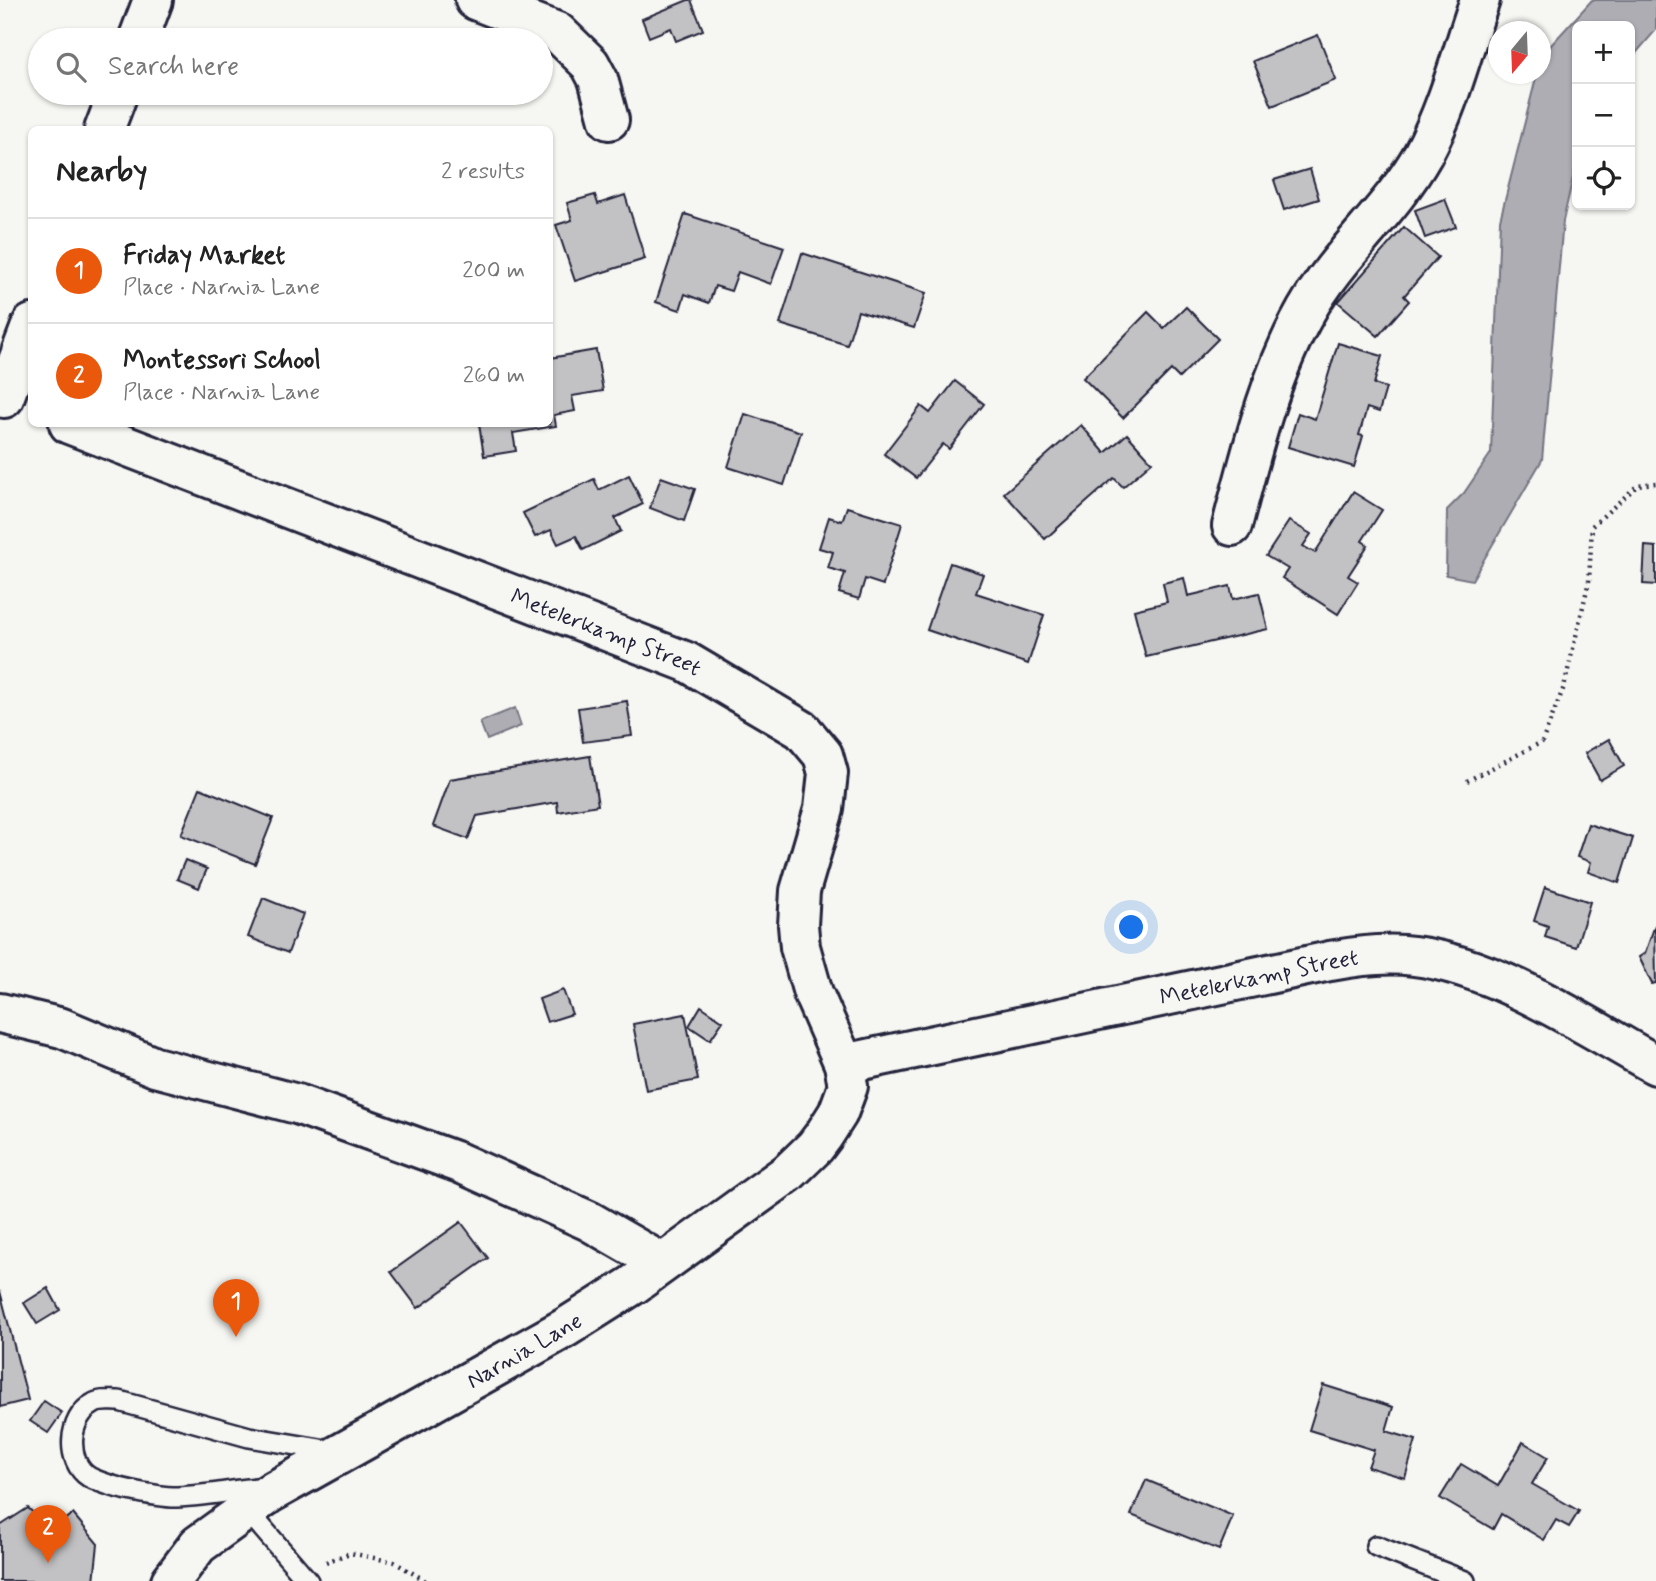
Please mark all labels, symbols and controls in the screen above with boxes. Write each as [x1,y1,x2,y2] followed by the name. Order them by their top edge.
[1488,21,1551,84] north arrow
[1572,21,1635,210] map controls
[1572,21,1635,84] button: +
[28,28,553,105] search box
[52,48,90,86] icon: search
[108,50,239,84] text: Search here
[1572,84,1635,147] button: −
[1572,147,1635,210] button: locate
[56,152,147,191] text: Nearby
[441,157,525,187] text: 2 results
[123,239,285,273] text: Friday Market
[74,256,84,286] text: 1
[462,256,525,286] text: 200 m
[123,273,320,303] text: Place · Narnia Lane
[123,344,321,378] text: Montessori School
[73,361,85,391] text: 2
[463,361,525,391] text: 260 m
[123,378,320,408] text: Place · Narnia Lane
[506,583,706,684] street label: Metelerkamp Street
[1114,910,1148,944] your location
[1157,944,1360,1014] street label: Metelerkamp Street
[213,1279,259,1337] pin: 1
[462,1307,588,1397] street label: Narnia Lane
[25,1505,71,1563] pin: 2

